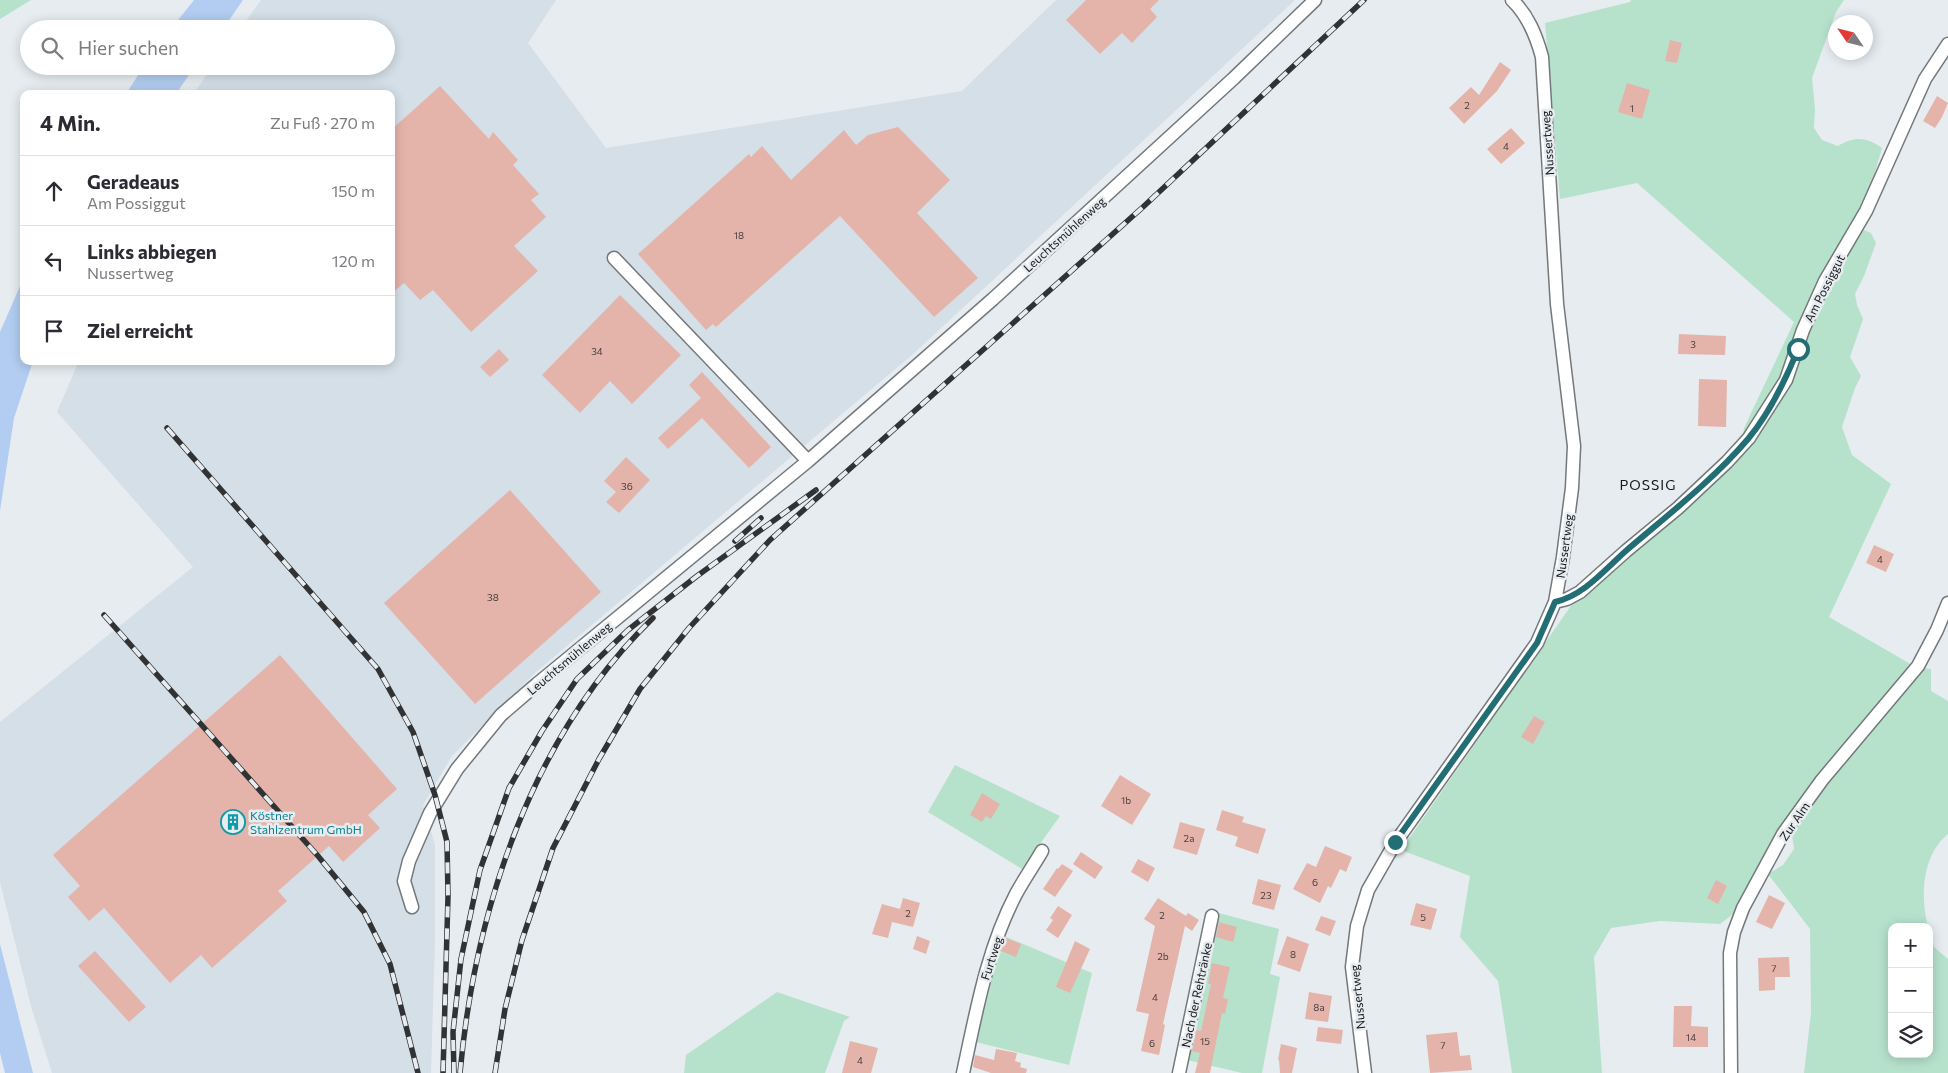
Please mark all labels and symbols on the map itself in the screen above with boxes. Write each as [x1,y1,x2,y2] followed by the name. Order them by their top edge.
[1828,15,1873,60] north arrow
[1464,99,1470,111] house number: 2
[1630,102,1634,114] house number: 1
[1538,110,1556,176] street label: Nussertweg
[1503,140,1509,152] house number: 4
[1020,193,1108,274] street label: Leuchtsmühlenweg
[734,229,744,241] house number: 18
[1801,252,1847,324] street label: Am Possiggut
[1690,338,1696,350] house number: 3
[1787,338,1810,361] route start
[591,345,603,357] house number: 34
[1620,476,1676,493] district label: POSSIG
[621,480,633,492] house number: 36
[1553,512,1576,579] street label: Nussertweg
[1877,553,1883,565] house number: 4
[487,591,499,603] house number: 38
[524,618,614,697] street label: Leuchtsmühlenweg
[1121,794,1131,806] house number: 1b
[1776,799,1812,843] street label: Zur Alm
[250,808,362,836] place label: Köstner Stahlzentrum GmbH
[220,809,246,835] building icon: Köstner Stahlzentrum GmbH
[1384,831,1407,854] route end
[1184,832,1194,844] house number: 2a
[1312,876,1318,888] house number: 6
[1260,889,1272,901] house number: 23
[905,907,911,919] house number: 2
[1159,909,1165,921] house number: 2
[1420,911,1426,923] house number: 5
[977,934,1005,982] street label: Furtweg
[1178,941,1214,1049] street label: Nach der Rehtränke
[1290,948,1296,960] house number: 8
[1157,950,1169,962] house number: 2b
[1771,962,1777,974] house number: 7
[1347,963,1367,1030] street label: Nussertweg
[1152,991,1158,1003] house number: 4
[1313,1001,1325,1013] house number: 8a
[1686,1031,1696,1043] house number: 14
[1200,1035,1210,1047] house number: 15
[1149,1037,1155,1049] house number: 6
[1440,1039,1446,1051] house number: 7
[857,1054,863,1066] house number: 4

